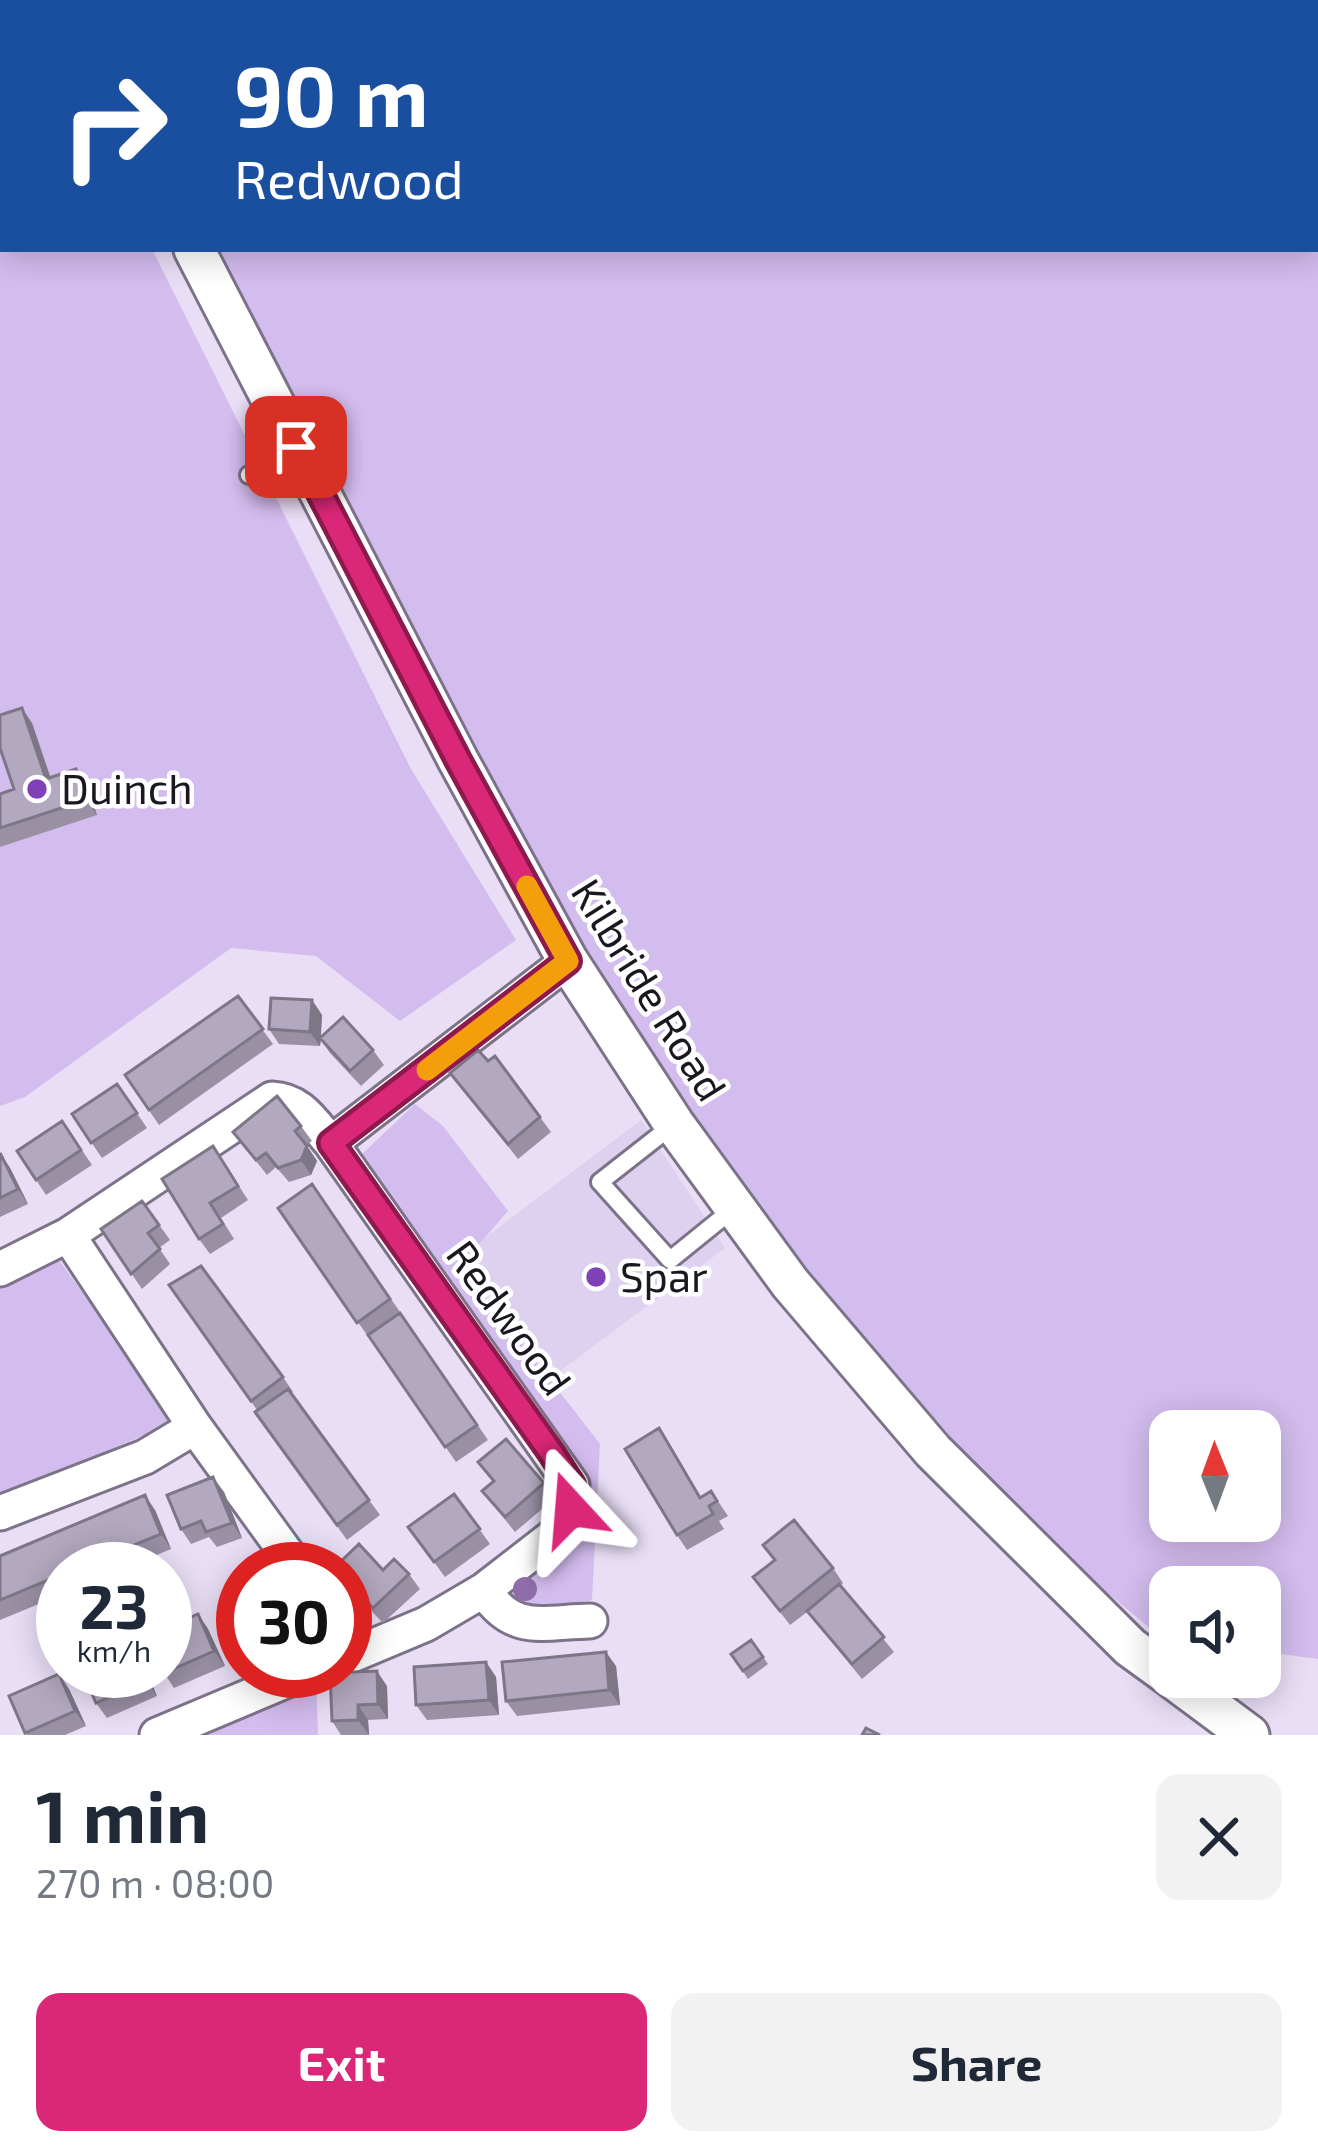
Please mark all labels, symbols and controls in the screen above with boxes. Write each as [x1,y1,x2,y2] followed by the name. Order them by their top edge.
[234,43,429,144] text: 90 m
[36,48,192,204] icon: right
[234,145,464,210] text: Redwood
[245,396,347,498] pin
[263,414,329,480] icon: arrive
[61,762,193,812] place label: Duinch
[24,776,50,802] marker: Duinch
[563,869,739,1109] street label: Kilbride Road
[438,1230,583,1404] street label: Redwood
[620,1250,708,1300] place label: Spar
[583,1264,609,1290] marker: Spar
[1149,1410,1281,1542] north arrow
[1149,1410,1281,1698] map controls
[508,1446,634,1572] position arrow
[216,1542,372,1698] speed limit sign: 30
[1149,1566,1281,1698] button: sound
[80,1569,148,1641] text: 23
[77,1632,151,1668] text: km/h
[36,1771,209,1857] text: 1 min
[1156,1774,1282,1900] button: close
[36,1859,274,1906] text: 270 m · 08:00
[36,1993,647,2131] button: Exit
[671,1993,1282,2131] button: Share

